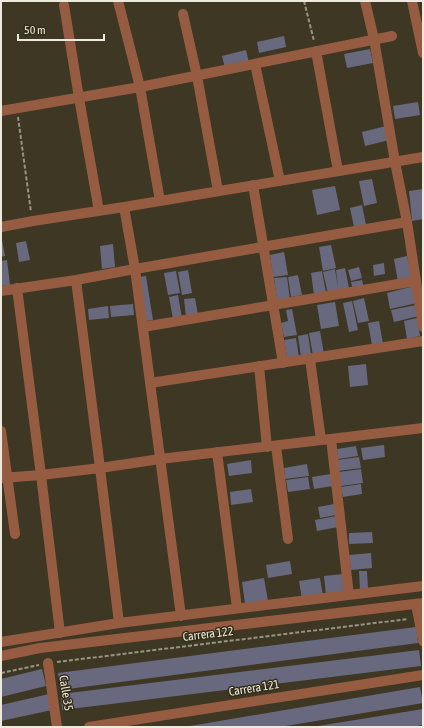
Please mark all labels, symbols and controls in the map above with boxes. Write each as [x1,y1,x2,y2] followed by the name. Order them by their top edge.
[18,16,104,42] scale bar
[24,23,46,37] text: 50 m
[182,624,234,644] street label: Carrera 122
[56,674,76,712] street label: Calle 35
[228,677,281,699] street label: Carrera 121

